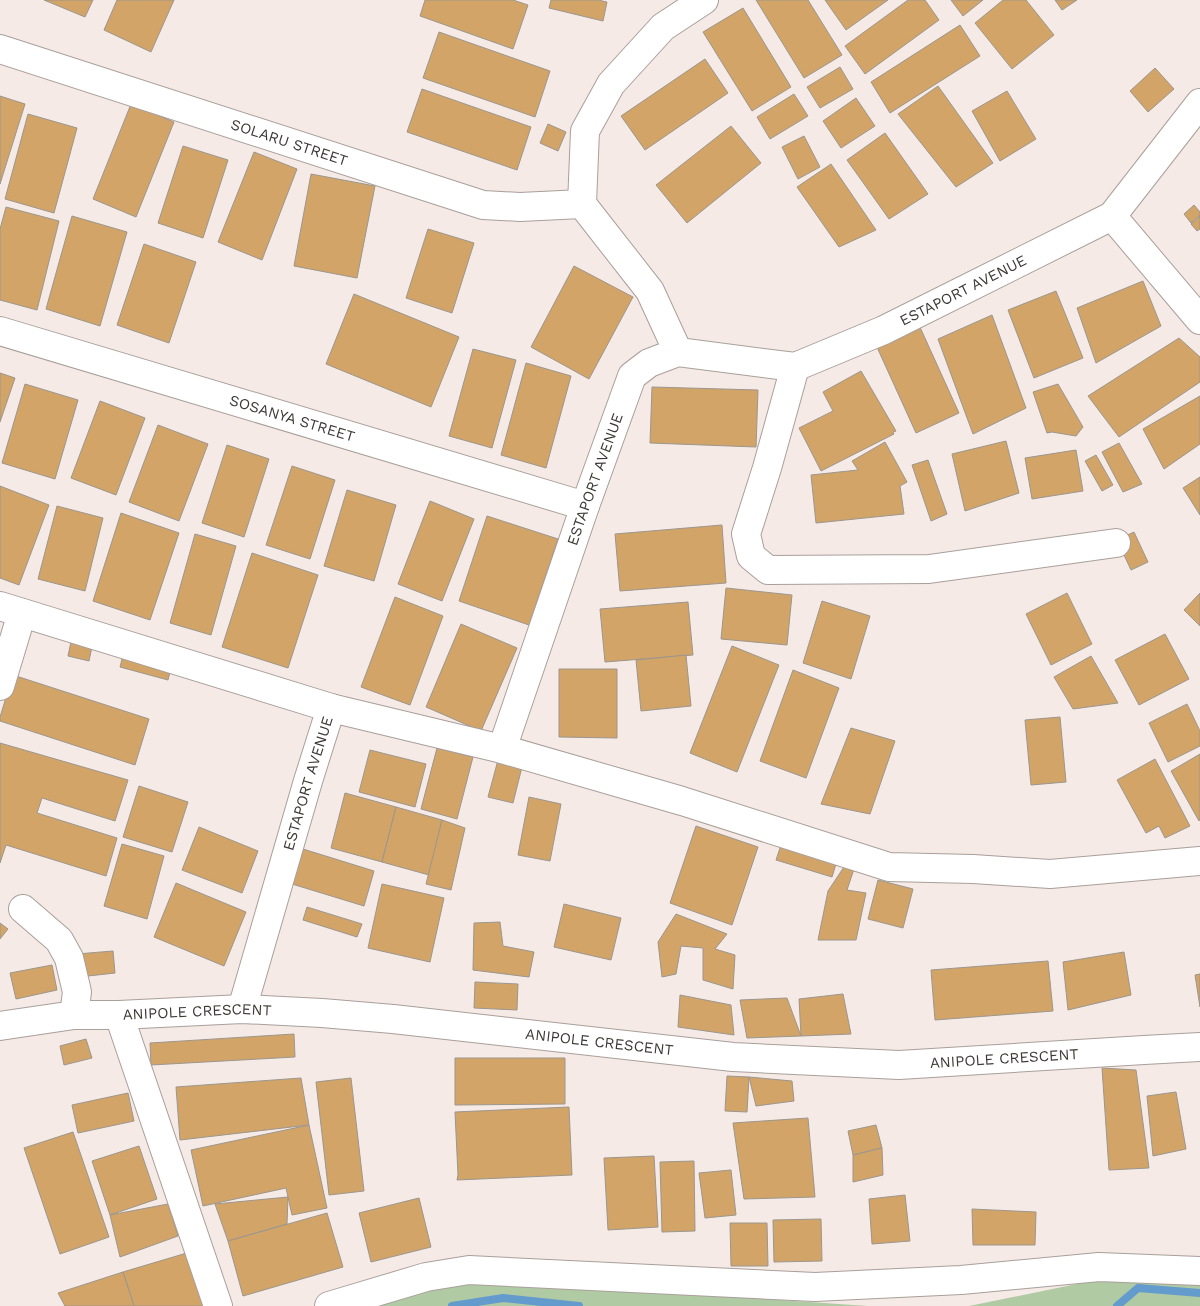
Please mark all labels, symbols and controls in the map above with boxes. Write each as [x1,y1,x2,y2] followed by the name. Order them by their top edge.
[229,115,350,170] street label: SOLARU STREET
[897,251,1029,330] street label: ESTAPORT AVENUE
[227,391,357,446] street label: SOSANYA STREET
[563,411,627,548] street label: ESTAPORT AVENUE
[279,714,337,853] street label: ESTAPORT AVENUE
[122,1000,272,1024] street label: ANIPOLE CRESCENT
[524,1025,674,1059] street label: ANIPOLE CRESCENT
[929,1045,1079,1072] street label: ANIPOLE CRESCENT

